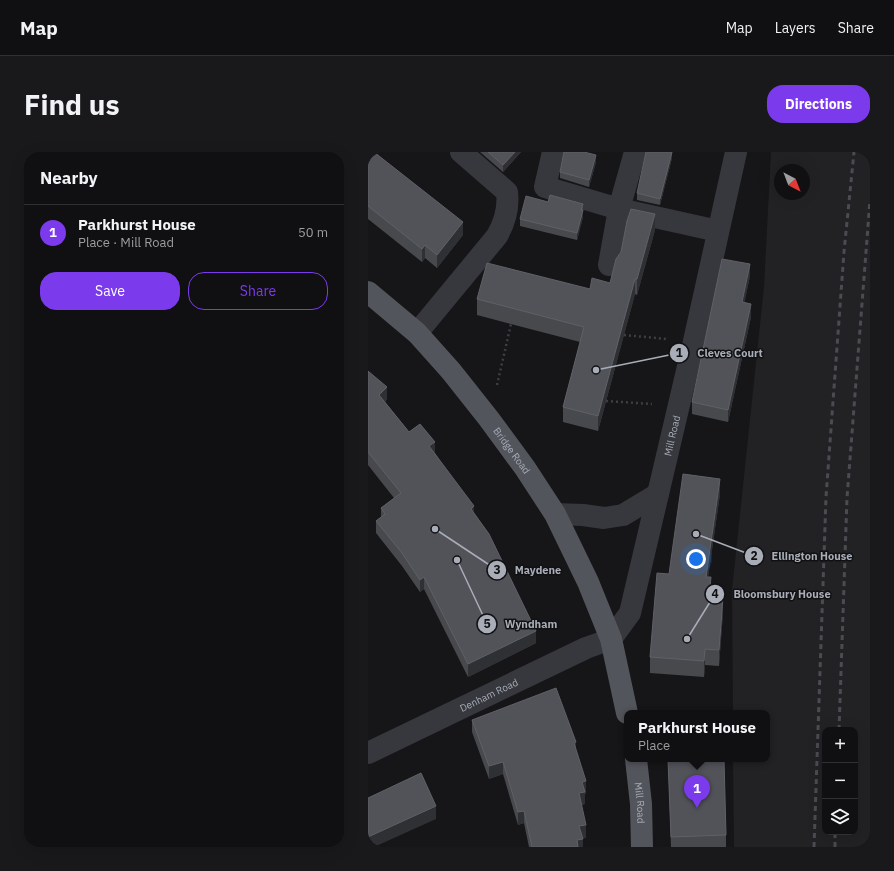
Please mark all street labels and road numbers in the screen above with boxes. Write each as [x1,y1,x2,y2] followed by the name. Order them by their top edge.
[661,414,683,457] street label: Mill Road
[490,425,533,476] street label: Bridge Road
[458,676,520,715] street label: Denham Road
[632,781,647,824] street label: Mill Road

